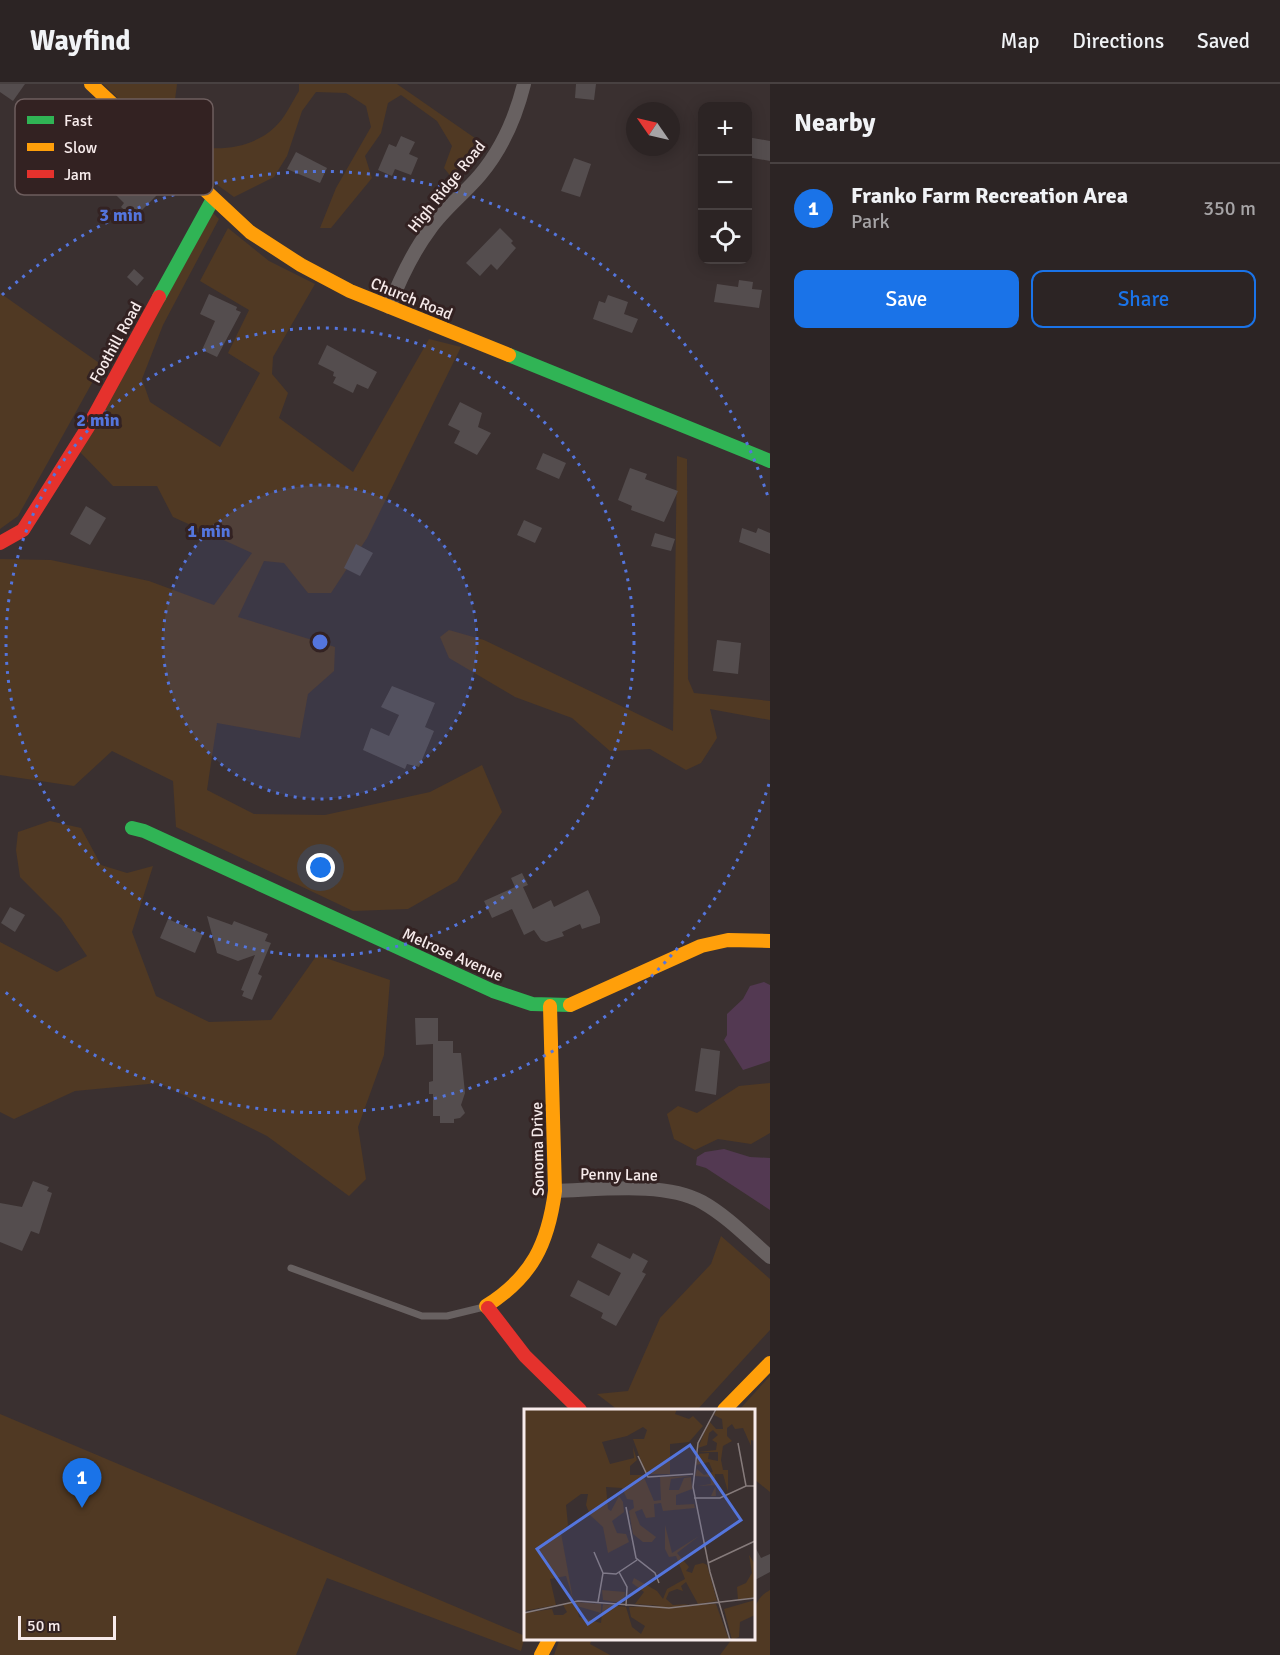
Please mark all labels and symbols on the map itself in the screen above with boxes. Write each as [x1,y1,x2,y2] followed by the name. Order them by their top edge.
[15,99,213,195] legend
[626,102,680,156] north arrow
[64,111,93,131] text: Fast
[404,137,490,237] street label: High Ridge Road
[64,138,98,158] text: Slow
[64,165,92,185] text: Jam
[99,204,143,226] text: 3 min
[368,273,456,324] street label: Church Road
[85,298,146,387] street label: Foothill Road
[76,409,120,431] text: 2 min
[187,520,231,542] text: 1 min
[310,632,330,652] centre of rings
[306,853,335,882] your location
[399,924,506,986] street label: Melrose Avenue
[527,1102,549,1196] street label: Sonoma Drive
[580,1164,658,1186] street label: Penny Lane
[524,1409,755,1640] inset map
[62,1458,101,1508] pin: 1
[18,1613,116,1640] scale bar

